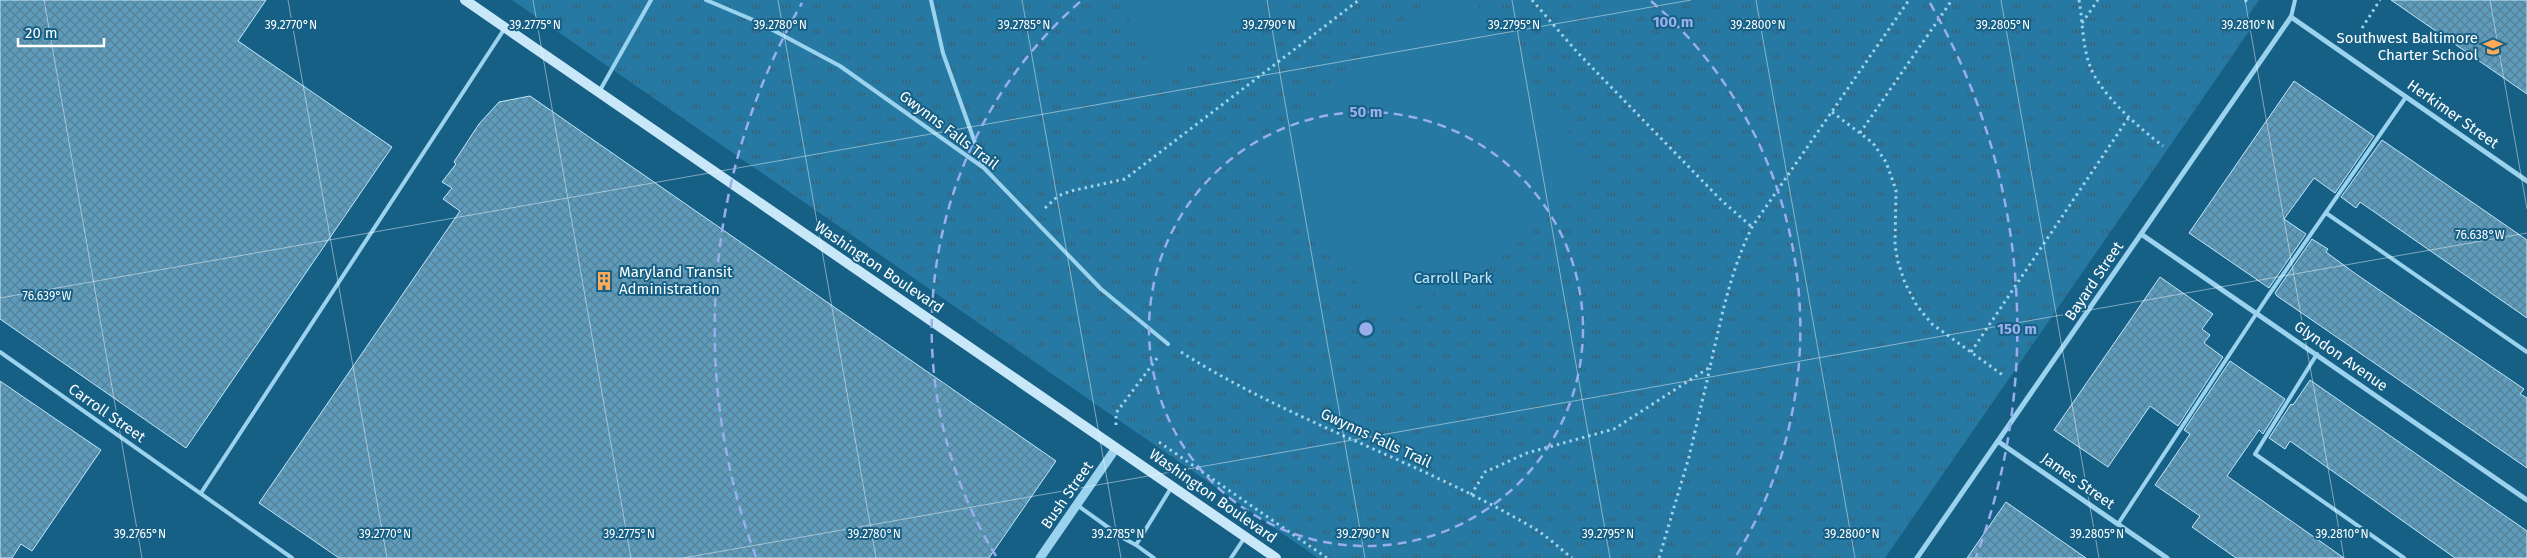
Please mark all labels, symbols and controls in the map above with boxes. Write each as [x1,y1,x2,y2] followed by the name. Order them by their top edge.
[1653,13,1693,31] text: 100 m
[18,15,104,47] scale bar
[265,18,317,32] text: 39.2770°N
[509,18,561,32] text: 39.2775°N
[753,18,807,32] text: 39.2780°N
[998,18,1050,32] text: 39.2785°N
[1242,18,1296,32] text: 39.2790°N
[1488,18,1540,32] text: 39.2795°N
[1730,18,1786,32] text: 39.2800°N
[1976,18,2030,32] text: 39.2805°N
[2221,18,2275,32] text: 39.2810°N
[25,24,58,42] text: 20 m
[2337,29,2479,64] place label: Southwest Baltimore Charter School
[2482,36,2504,58] school or university icon: Southwest Baltimore Charter School
[2404,76,2503,153] street label: Herkimer Street
[896,87,1003,174] street label: Gwynns Falls Trail
[1349,103,1383,121] text: 50 m
[811,217,947,317] street label: Washington Boulevard
[2455,228,2505,242] text: 76.638°W
[2061,238,2127,324] street label: Bayard Street
[619,263,733,298] place label: Maryland Transit Administration
[1414,269,1493,287] park label: Carroll Park
[593,270,615,292] building icon: Maryland Transit Administration
[23,289,71,303] text: 76.639°W
[2291,317,2391,395] street label: Glyndon Avenue
[1357,320,1375,338] centre of rings
[1997,320,2037,338] text: 150 m
[65,380,149,446] street label: Carroll Street
[1318,405,1435,472] street label: Gwynns Falls Trail
[1146,445,1280,547] street label: Washington Boulevard
[2038,449,2119,513] street label: James Street
[1037,457,1097,532] street label: Bush Street
[114,527,166,541] text: 39.2765°N
[359,527,411,541] text: 39.2770°N
[603,527,655,541] text: 39.2775°N
[847,527,901,541] text: 39.2780°N
[1092,527,1144,541] text: 39.2785°N
[1336,527,1390,541] text: 39.2790°N
[1582,527,1634,541] text: 39.2795°N
[1824,527,1880,541] text: 39.2800°N
[2070,527,2124,541] text: 39.2805°N
[2315,527,2369,541] text: 39.2810°N

